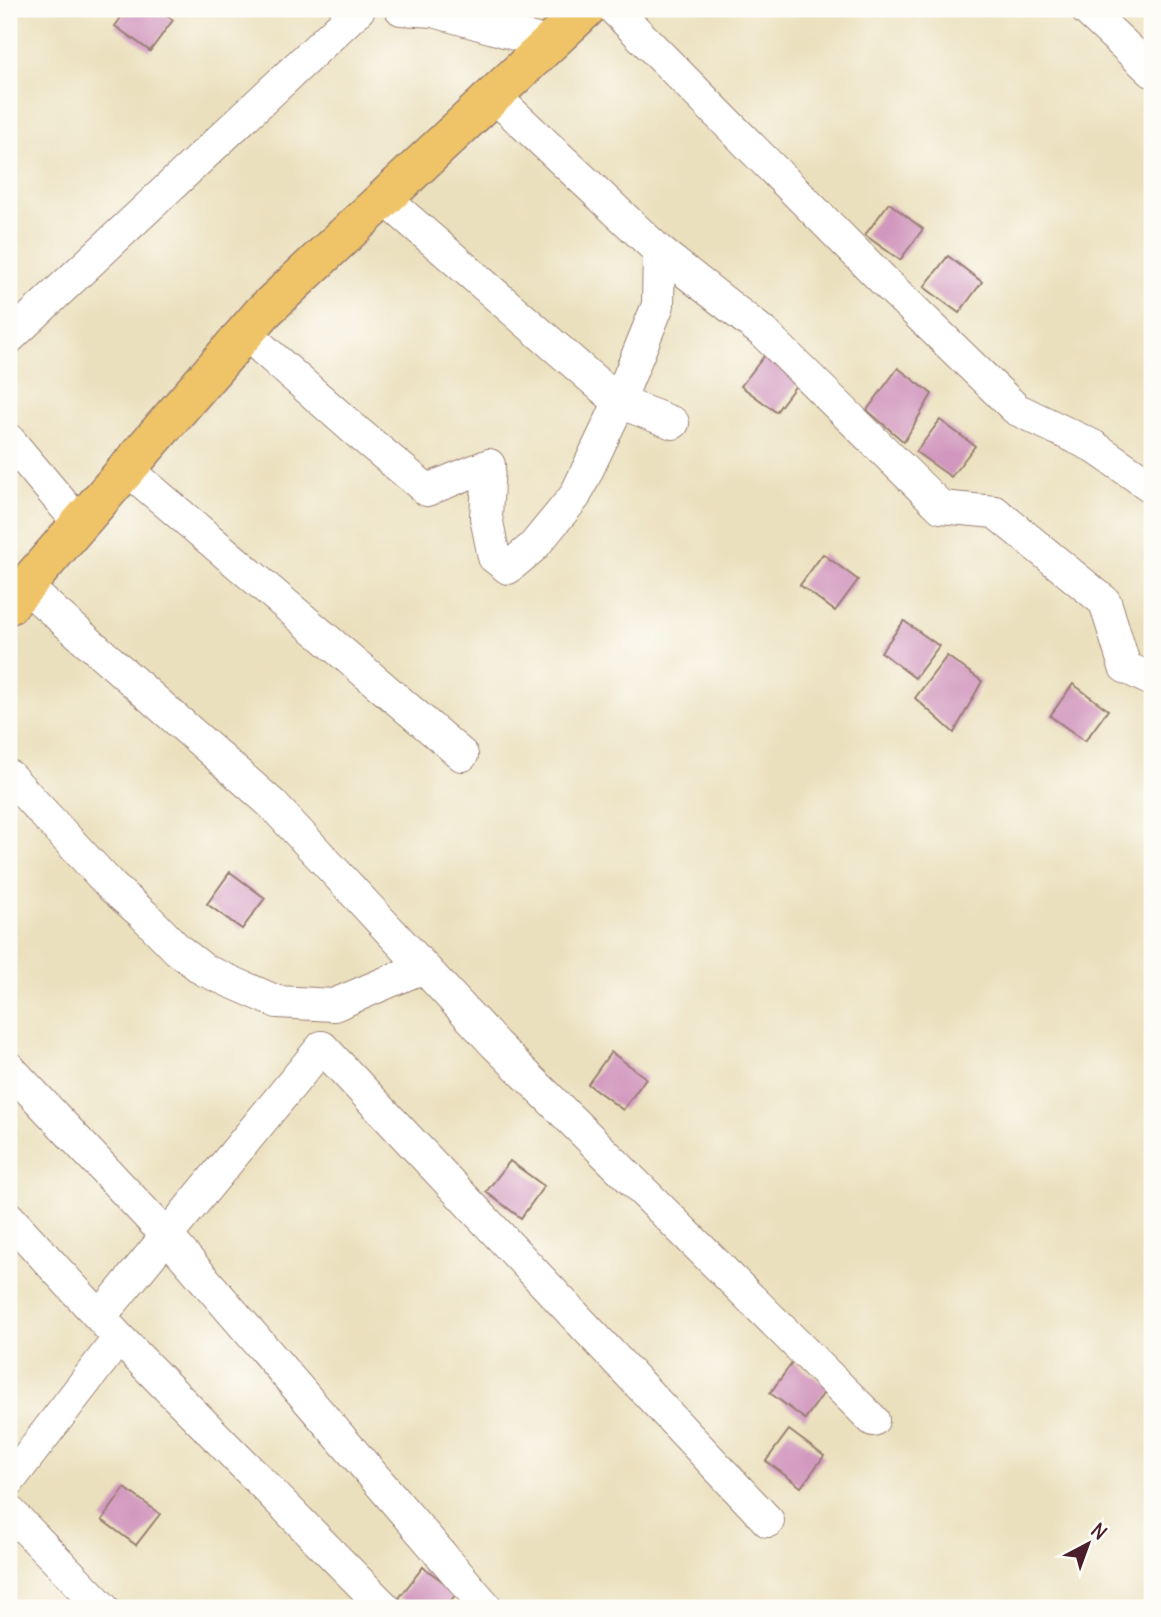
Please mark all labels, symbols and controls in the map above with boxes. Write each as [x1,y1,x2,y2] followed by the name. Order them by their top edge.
[1052,1508,1122,1578] north arrow
[1086,1518,1112,1545] text: N

